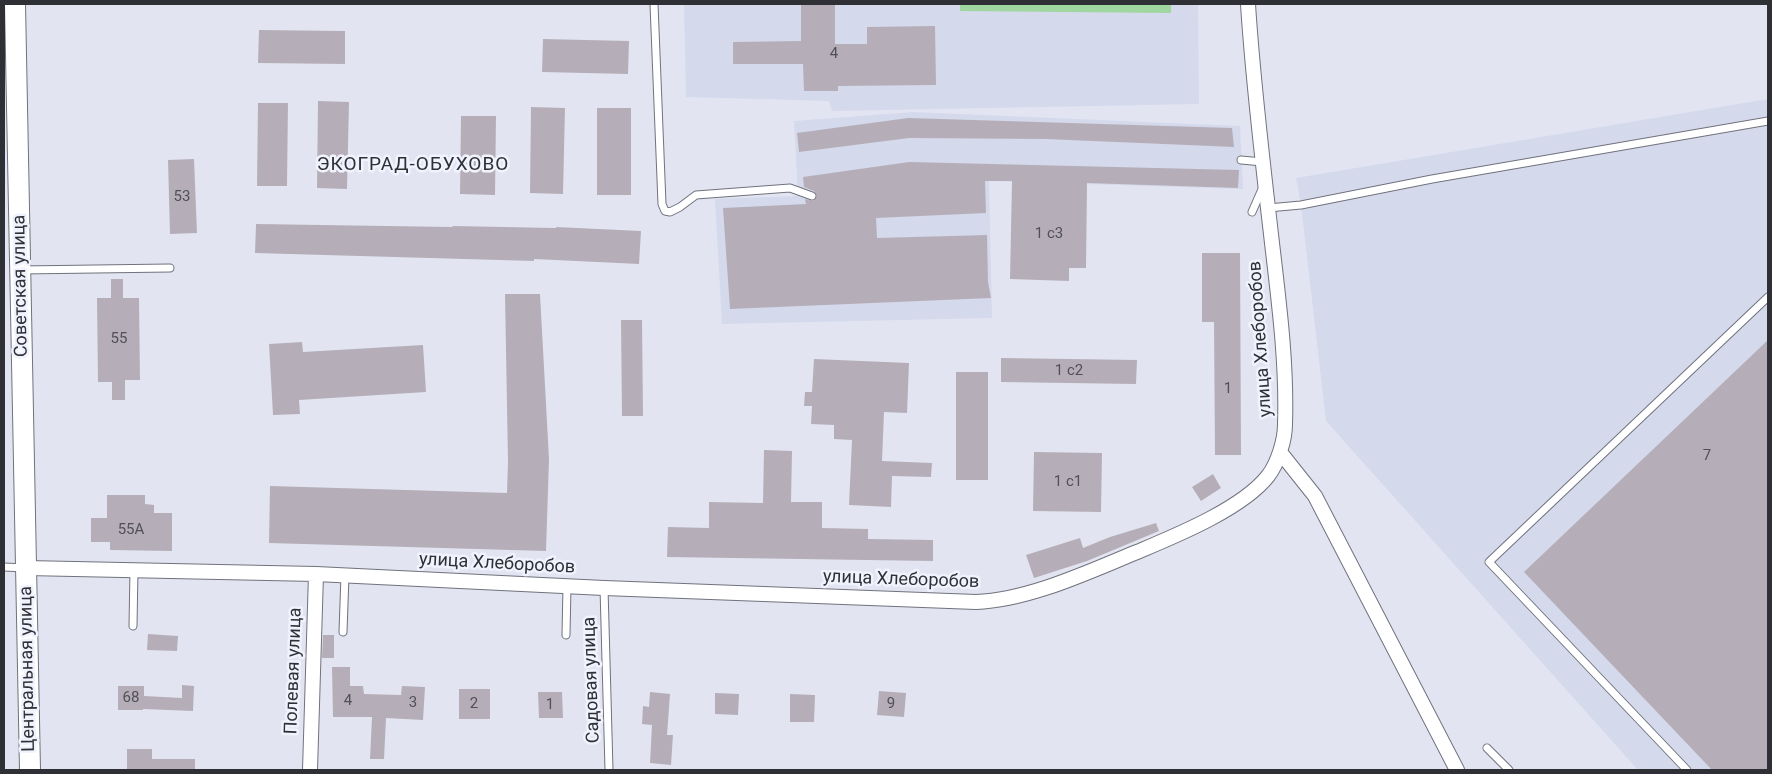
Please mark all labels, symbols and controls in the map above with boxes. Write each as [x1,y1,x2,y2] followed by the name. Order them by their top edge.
[830,45,838,63] house number: 4
[315,154,511,176] district label: ЭКОГРАД-ОБУХОВО
[174,188,190,206] house number: 53
[9,215,33,357] street label: Советская улица
[1035,225,1063,243] house number: 1 с3
[1245,260,1277,418] street label: улица Хлеборобов
[111,330,127,348] house number: 55
[1055,362,1083,380] house number: 1 с2
[1224,380,1232,398] house number: 1
[1703,447,1711,465] house number: 7
[1054,473,1082,491] house number: 1 с1
[118,521,144,539] house number: 55А
[418,549,576,579] street label: улица Хлеборобов
[822,566,980,594] street label: улица Хлеборобов
[16,586,40,752] street label: Центральная улица
[281,607,307,735] street label: Полевая улица
[579,616,605,744] street label: Садовая улица
[123,689,139,707] house number: 68
[344,692,352,710] house number: 4
[409,694,417,712] house number: 3
[470,695,478,713] house number: 2
[887,695,895,713] house number: 9
[546,696,554,714] house number: 1

